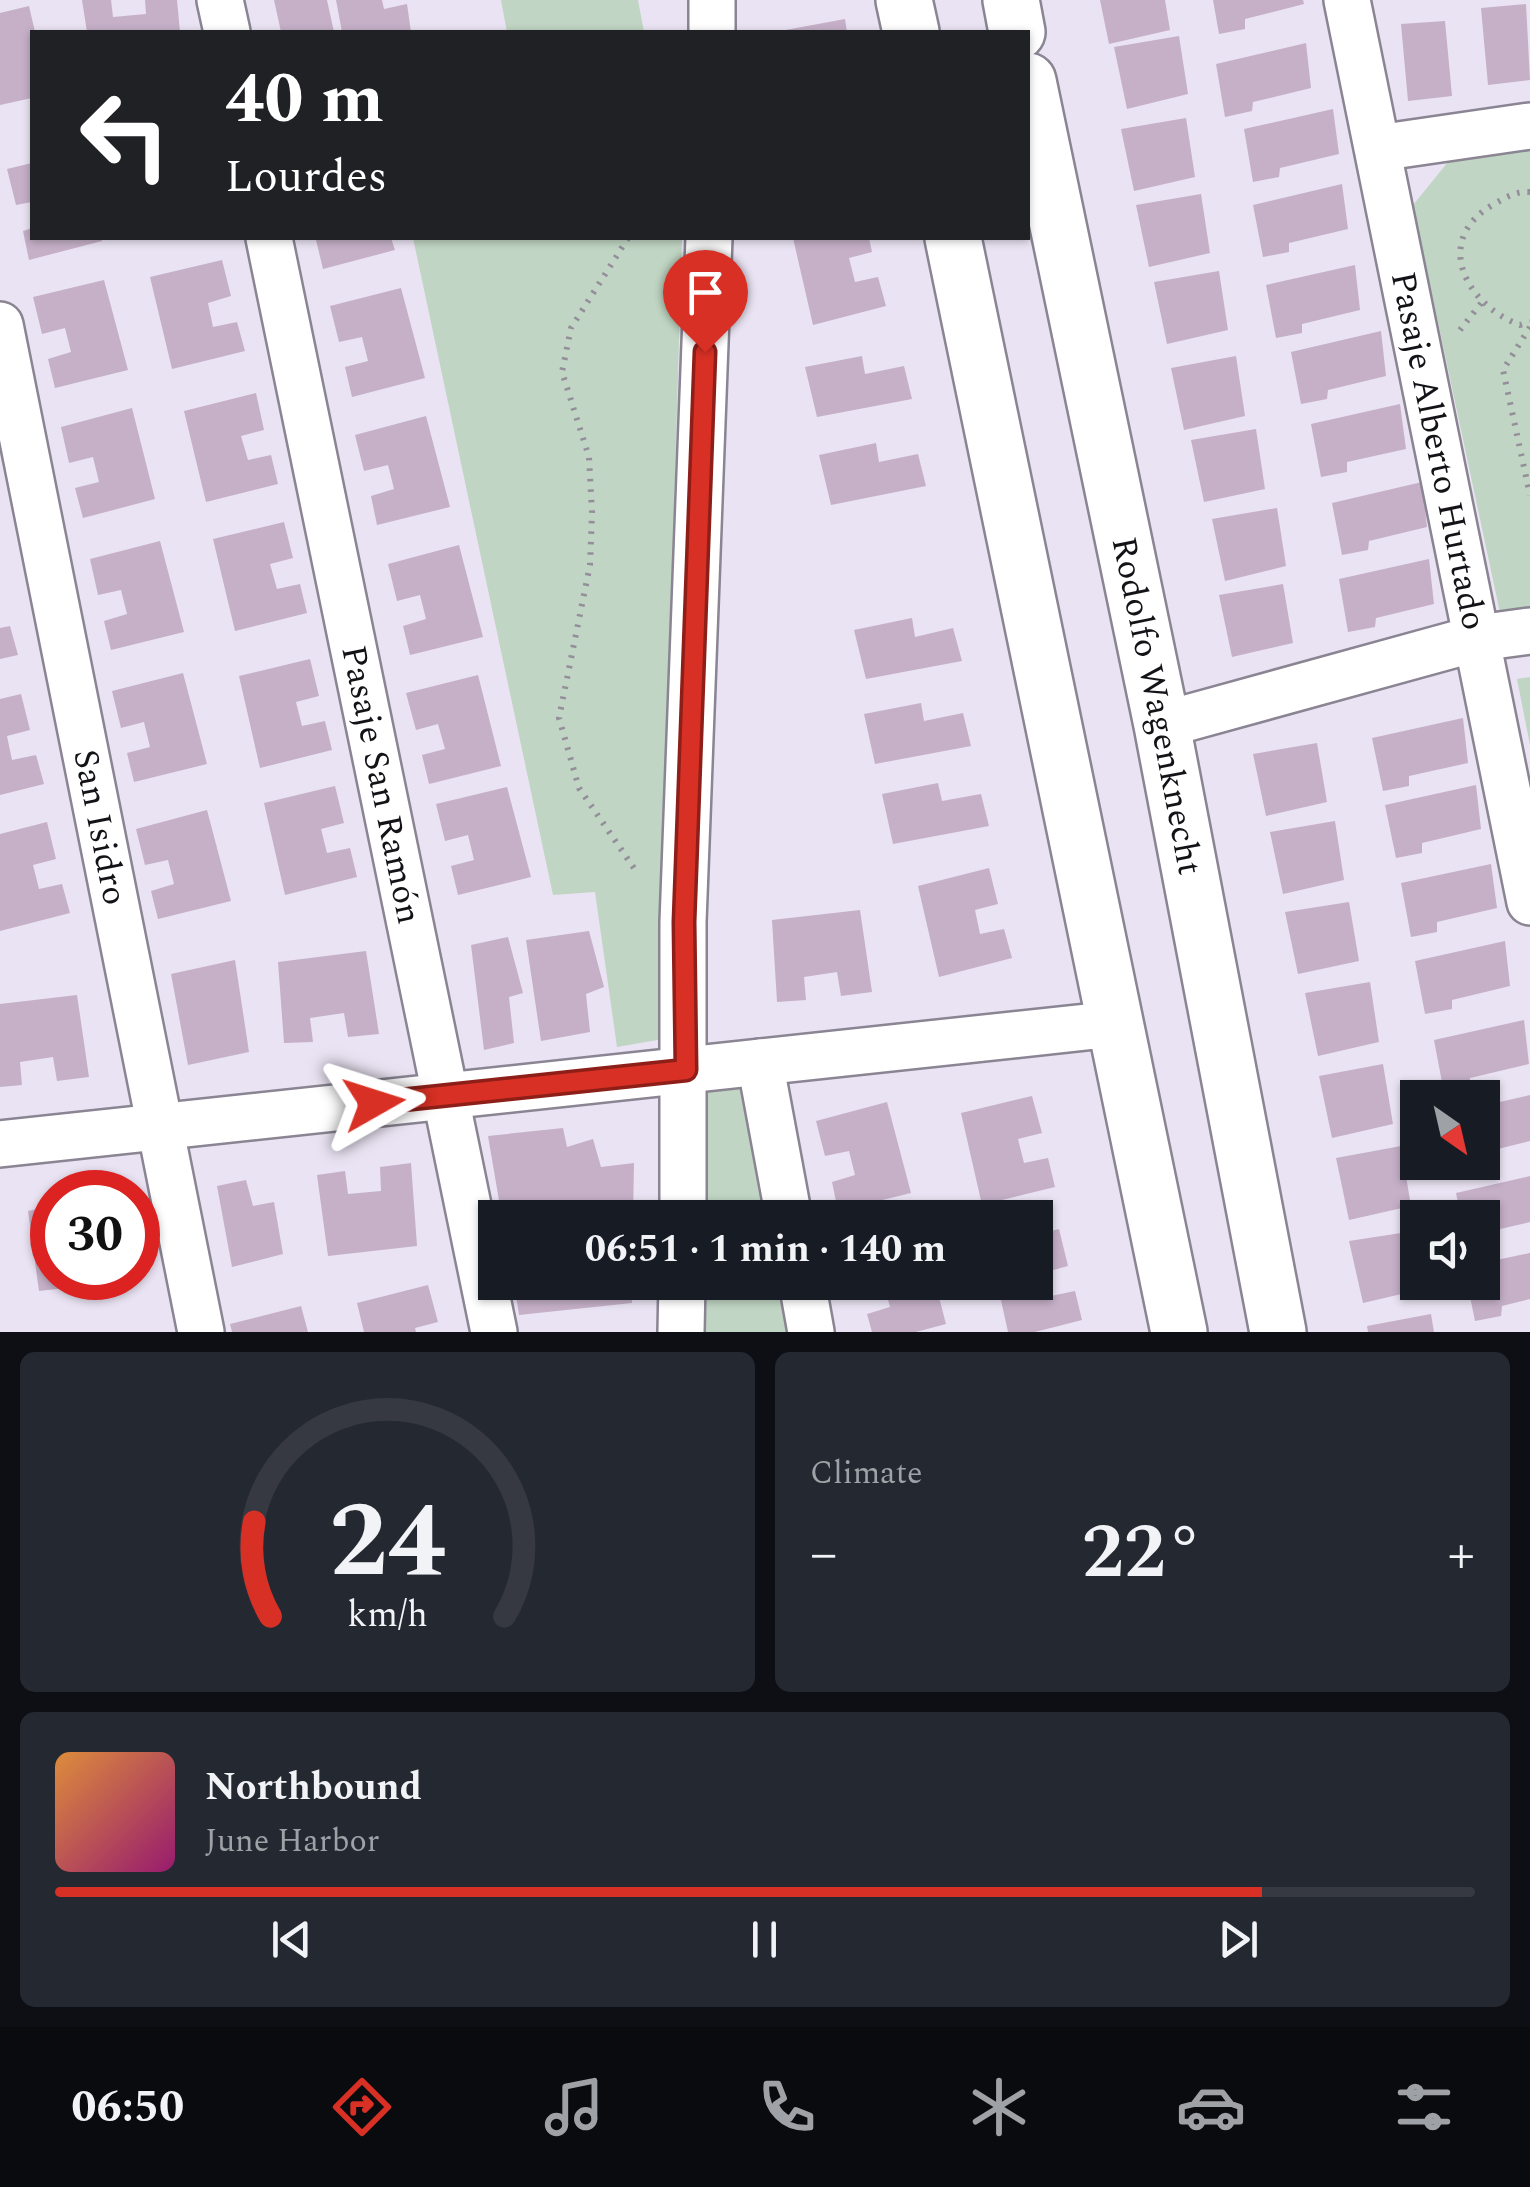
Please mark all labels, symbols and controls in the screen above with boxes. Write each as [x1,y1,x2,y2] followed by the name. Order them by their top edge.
[225,47,384,153] text: 40 m
[60,70,190,200] icon: left
[225,143,387,212] text: Lourdes
[663,250,748,353] pin
[678,265,733,320] icon: arrive
[1376,267,1501,635] street label: Pasaje Alberto Hurtado
[1097,532,1217,879] street label: Rodolfo Wagenknecht
[327,640,436,929] street label: Pasaje San Ramón
[59,745,142,910] street label: San Isidro
[322,1051,426,1155] position arrow
[1400,1080,1500,1180] north arrow
[1400,1080,1500,1300] map controls
[30,1170,160,1300] speed limit sign: 30
[1400,1200,1500,1300] button: sound
[585,1221,946,1279] text: 06:51 · 1 min · 140 m
[810,1449,922,1498] text: Climate
[329,1464,446,1622] text: 24
[1082,1497,1203,1611] text: 22°
[810,1513,838,1596] text: −
[1447,1513,1475,1596] text: +
[347,1588,428,1643] text: km/h
[205,1759,422,1817] text: Northbound
[205,1817,380,1866] text: June Harbor
[264,1912,319,1967] icon: previous
[737,1912,792,1967] icon: pause
[1211,1912,1266,1967] icon: next
[327,2072,397,2142] icon: directions
[539,2072,609,2142] icon: music
[752,2072,822,2142] icon: phone
[964,2072,1034,2142] icon: climate
[1176,2072,1246,2142] icon: car
[1389,2072,1459,2142] icon: filters
[71,2073,184,2142] text: 06:50

